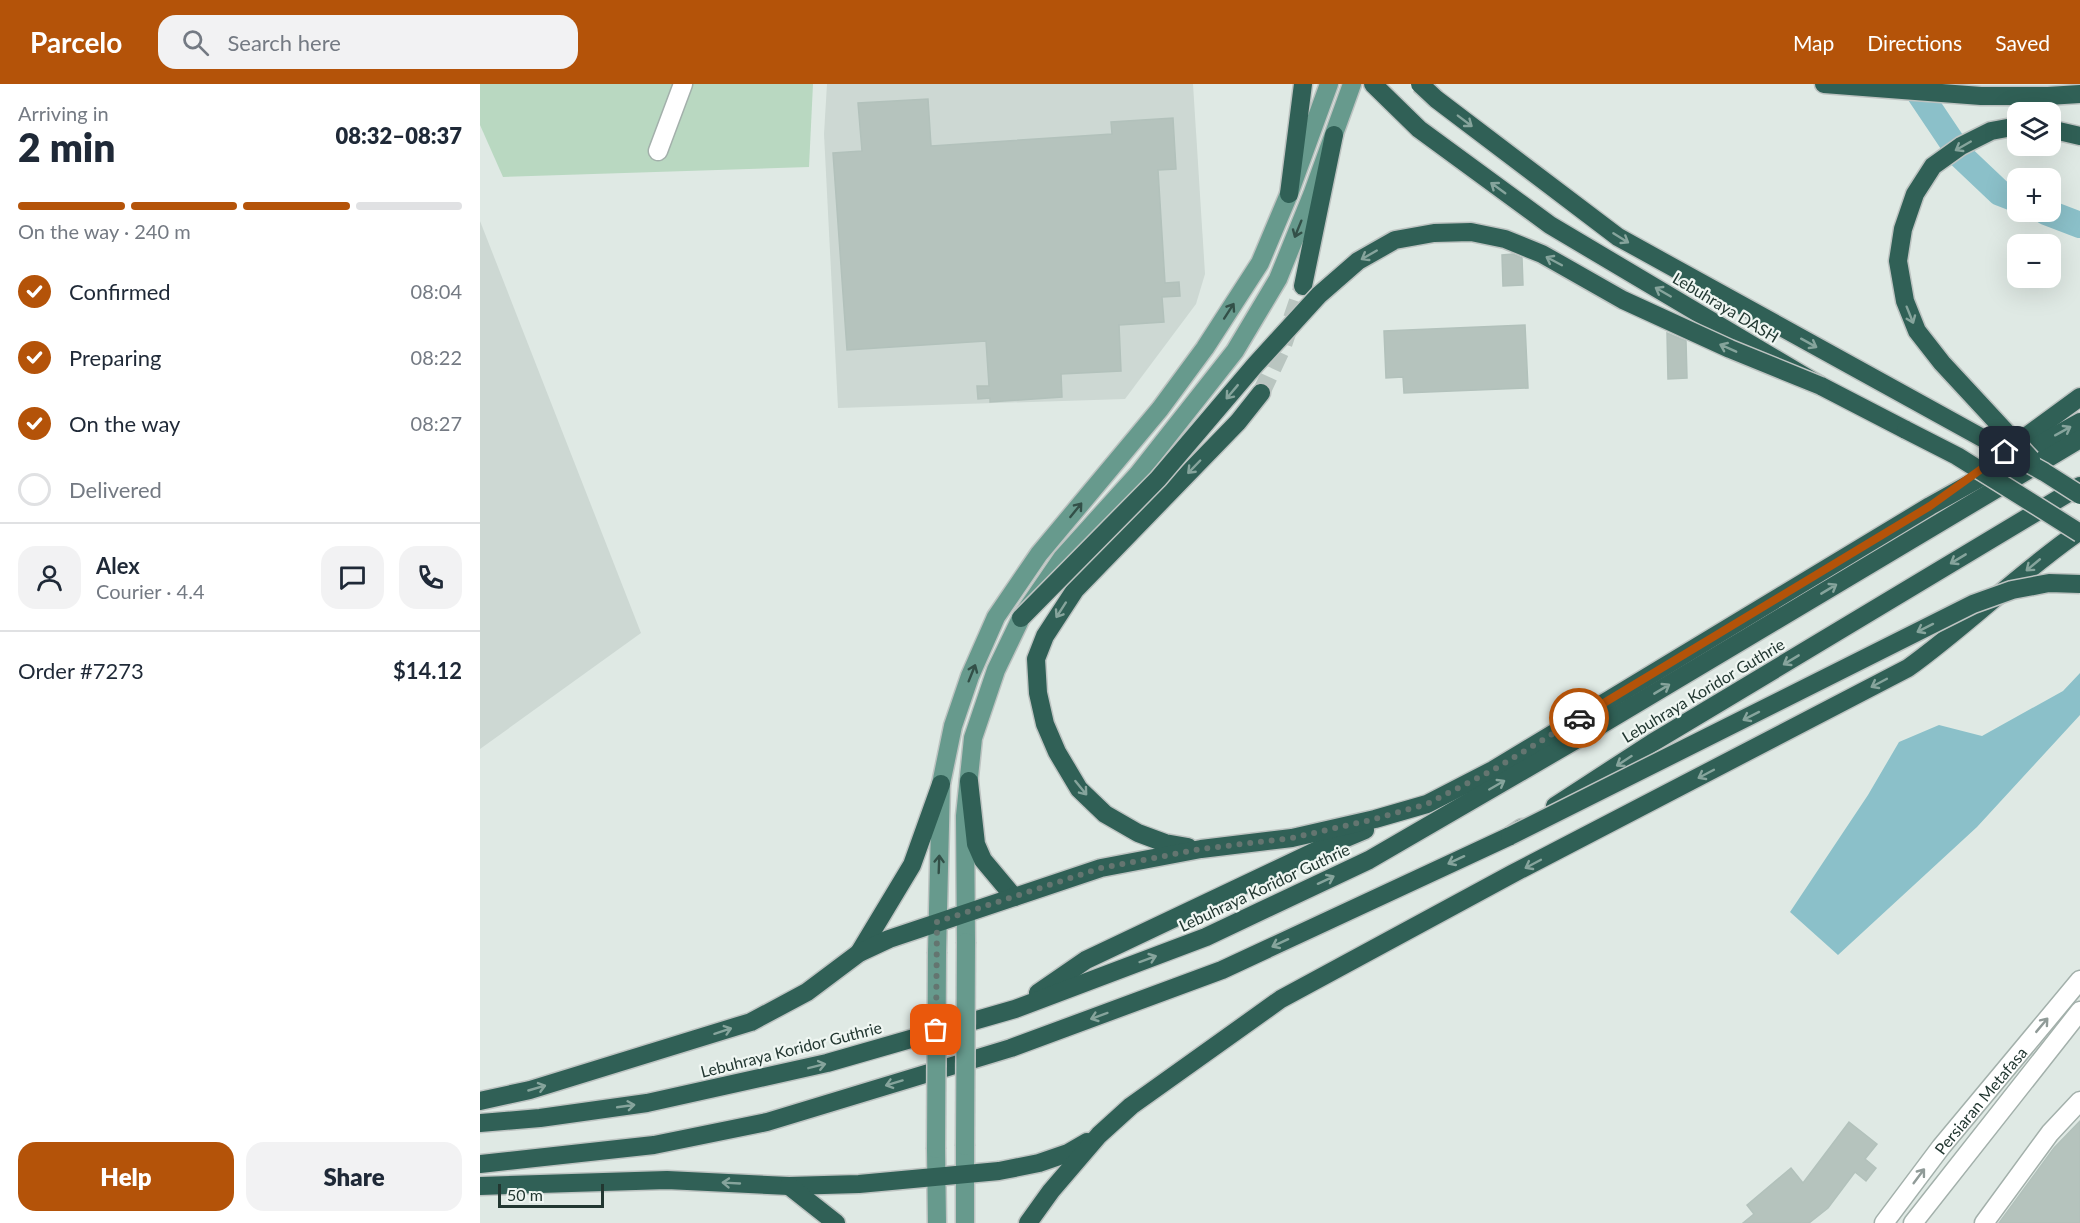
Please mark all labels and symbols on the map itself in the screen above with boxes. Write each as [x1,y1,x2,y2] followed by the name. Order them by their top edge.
[1456,115,1472,128] one-way arrow
[1955,140,1972,152] one-way arrow
[1491,182,1507,194] one-way arrow
[1292,219,1303,237] one-way arrow
[1612,233,1629,245] one-way arrow
[1361,249,1378,261] one-way arrow
[1546,255,1563,267] one-way arrow
[1670,268,1782,346] street label: Lebuhraya DASH
[1655,285,1672,297] one-way arrow
[1223,303,1235,320] one-way arrow
[1905,305,1916,324] one-way arrow
[1800,338,1818,349] one-way arrow
[1720,342,1738,353] one-way arrow
[1225,384,1238,400] one-way arrow
[2055,425,2072,437] one-way arrow
[1979,426,2030,477] pin
[1186,460,1201,475] one-way arrow
[1069,502,1082,518] one-way arrow
[1950,554,1967,566] one-way arrow
[2025,558,2041,571] one-way arrow
[1820,582,1837,594] one-way arrow
[1055,601,1067,618] one-way arrow
[1917,623,1935,634] one-way arrow
[1618,634,1788,746] street label: Lebuhraya Koridor Guthrie
[1783,654,1800,666] one-way arrow
[967,664,978,683] one-way arrow
[1870,678,1888,690] one-way arrow
[1653,682,1670,694] one-way arrow
[1549,688,1609,748] courier
[1743,711,1761,722] one-way arrow
[1616,755,1633,768] one-way arrow
[1697,768,1715,780] one-way arrow
[1488,779,1505,791] one-way arrow
[1074,780,1087,796] one-way arrow
[1176,839,1352,935] street label: Lebuhraya Koridor Guthrie
[933,854,945,874] one-way arrow
[1448,855,1466,867] one-way arrow
[1524,859,1542,870] one-way arrow
[1317,874,1335,886] one-way arrow
[1271,937,1289,949] one-way arrow
[1138,953,1157,964] one-way arrow
[910,1004,961,1055] pin
[1090,1011,1109,1022] one-way arrow
[698,1017,884,1081] street label: Lebuhraya Koridor Guthrie
[2036,1017,2049,1033] one-way arrow
[713,1024,732,1035] one-way arrow
[1930,1043,2030,1157] street label: Persiaran Metafasa
[807,1059,826,1071] one-way arrow
[885,1078,904,1089] one-way arrow
[527,1082,546,1093] one-way arrow
[615,1101,635,1112] one-way arrow
[1913,1169,1925,1185] one-way arrow
[721,1178,741,1189] one-way arrow
[498,1181,604,1208] scale bar

